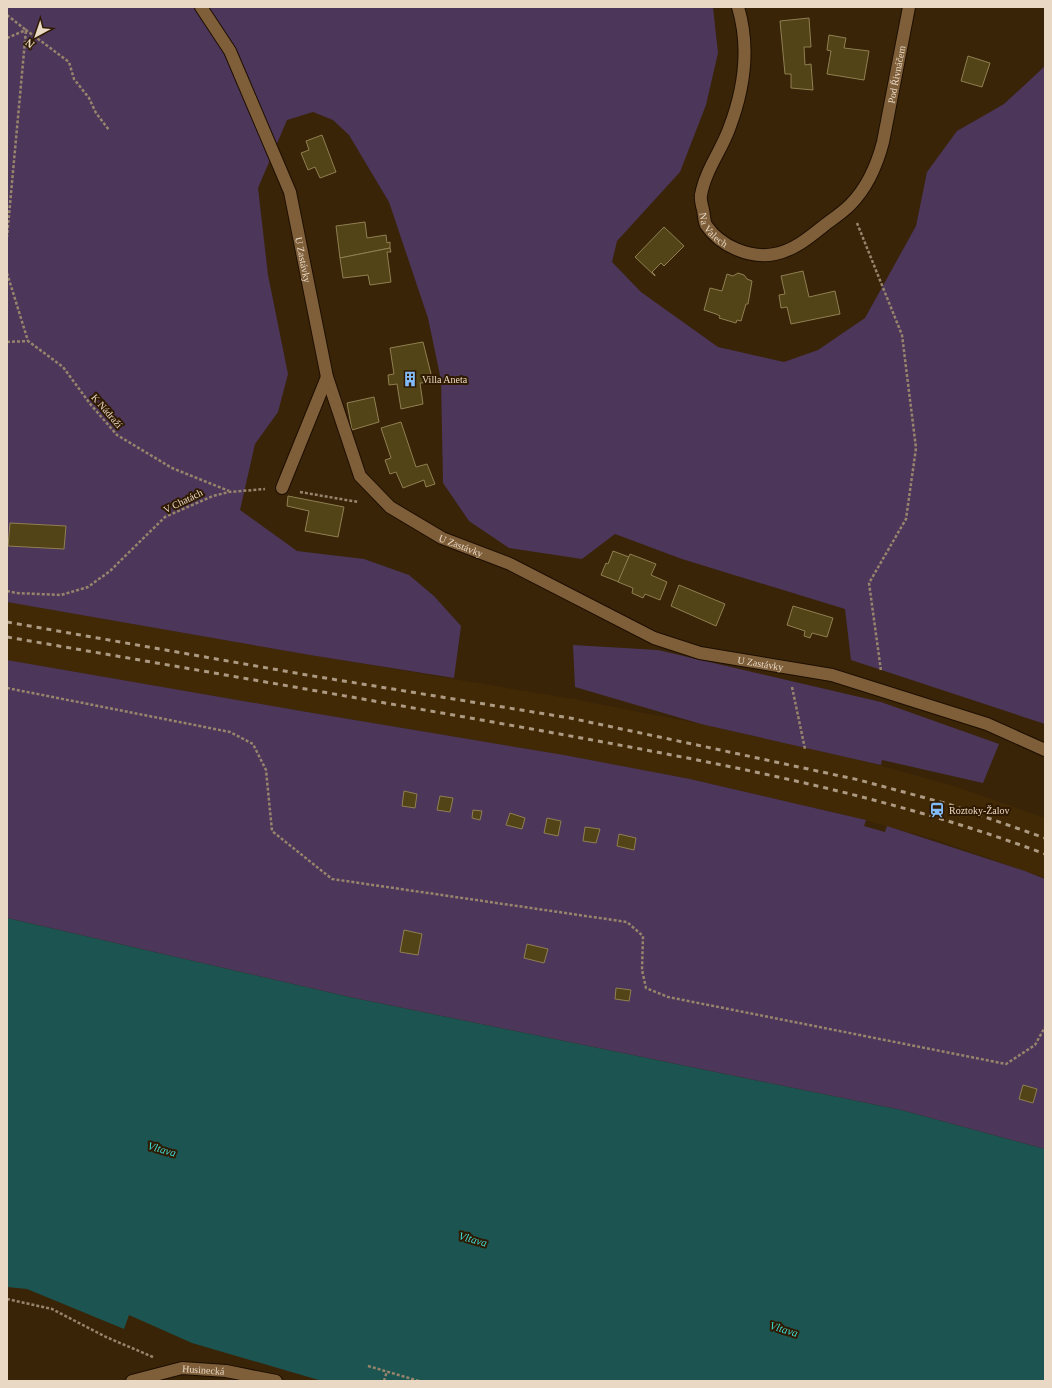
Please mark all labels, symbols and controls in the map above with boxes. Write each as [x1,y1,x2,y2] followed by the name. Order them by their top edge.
[16,16,56,56] north arrow
[23,36,36,51] text: N
[885,44,907,104] street label: Pod Řivnáčem
[698,212,730,249] street label: Na Valech
[294,236,313,284] street label: U Zastávky
[401,370,419,388] building icon: Villa Aneta
[422,374,468,385] place label: Villa Aneta
[89,392,125,430] street label: K Nádraží
[162,487,204,515] street label: V Chatách
[437,532,485,559] street label: U Zastávky
[737,654,784,672] street label: U Zastávky
[928,801,946,819] station icon: Roztoky-Žalov
[949,805,1010,816] place label: Roztoky-Žalov
[147,1139,178,1159] water label: Vltava
[458,1229,489,1249] water label: Vltava
[769,1319,800,1339] water label: Vltava
[182,1363,225,1376] street label: Husinecká

